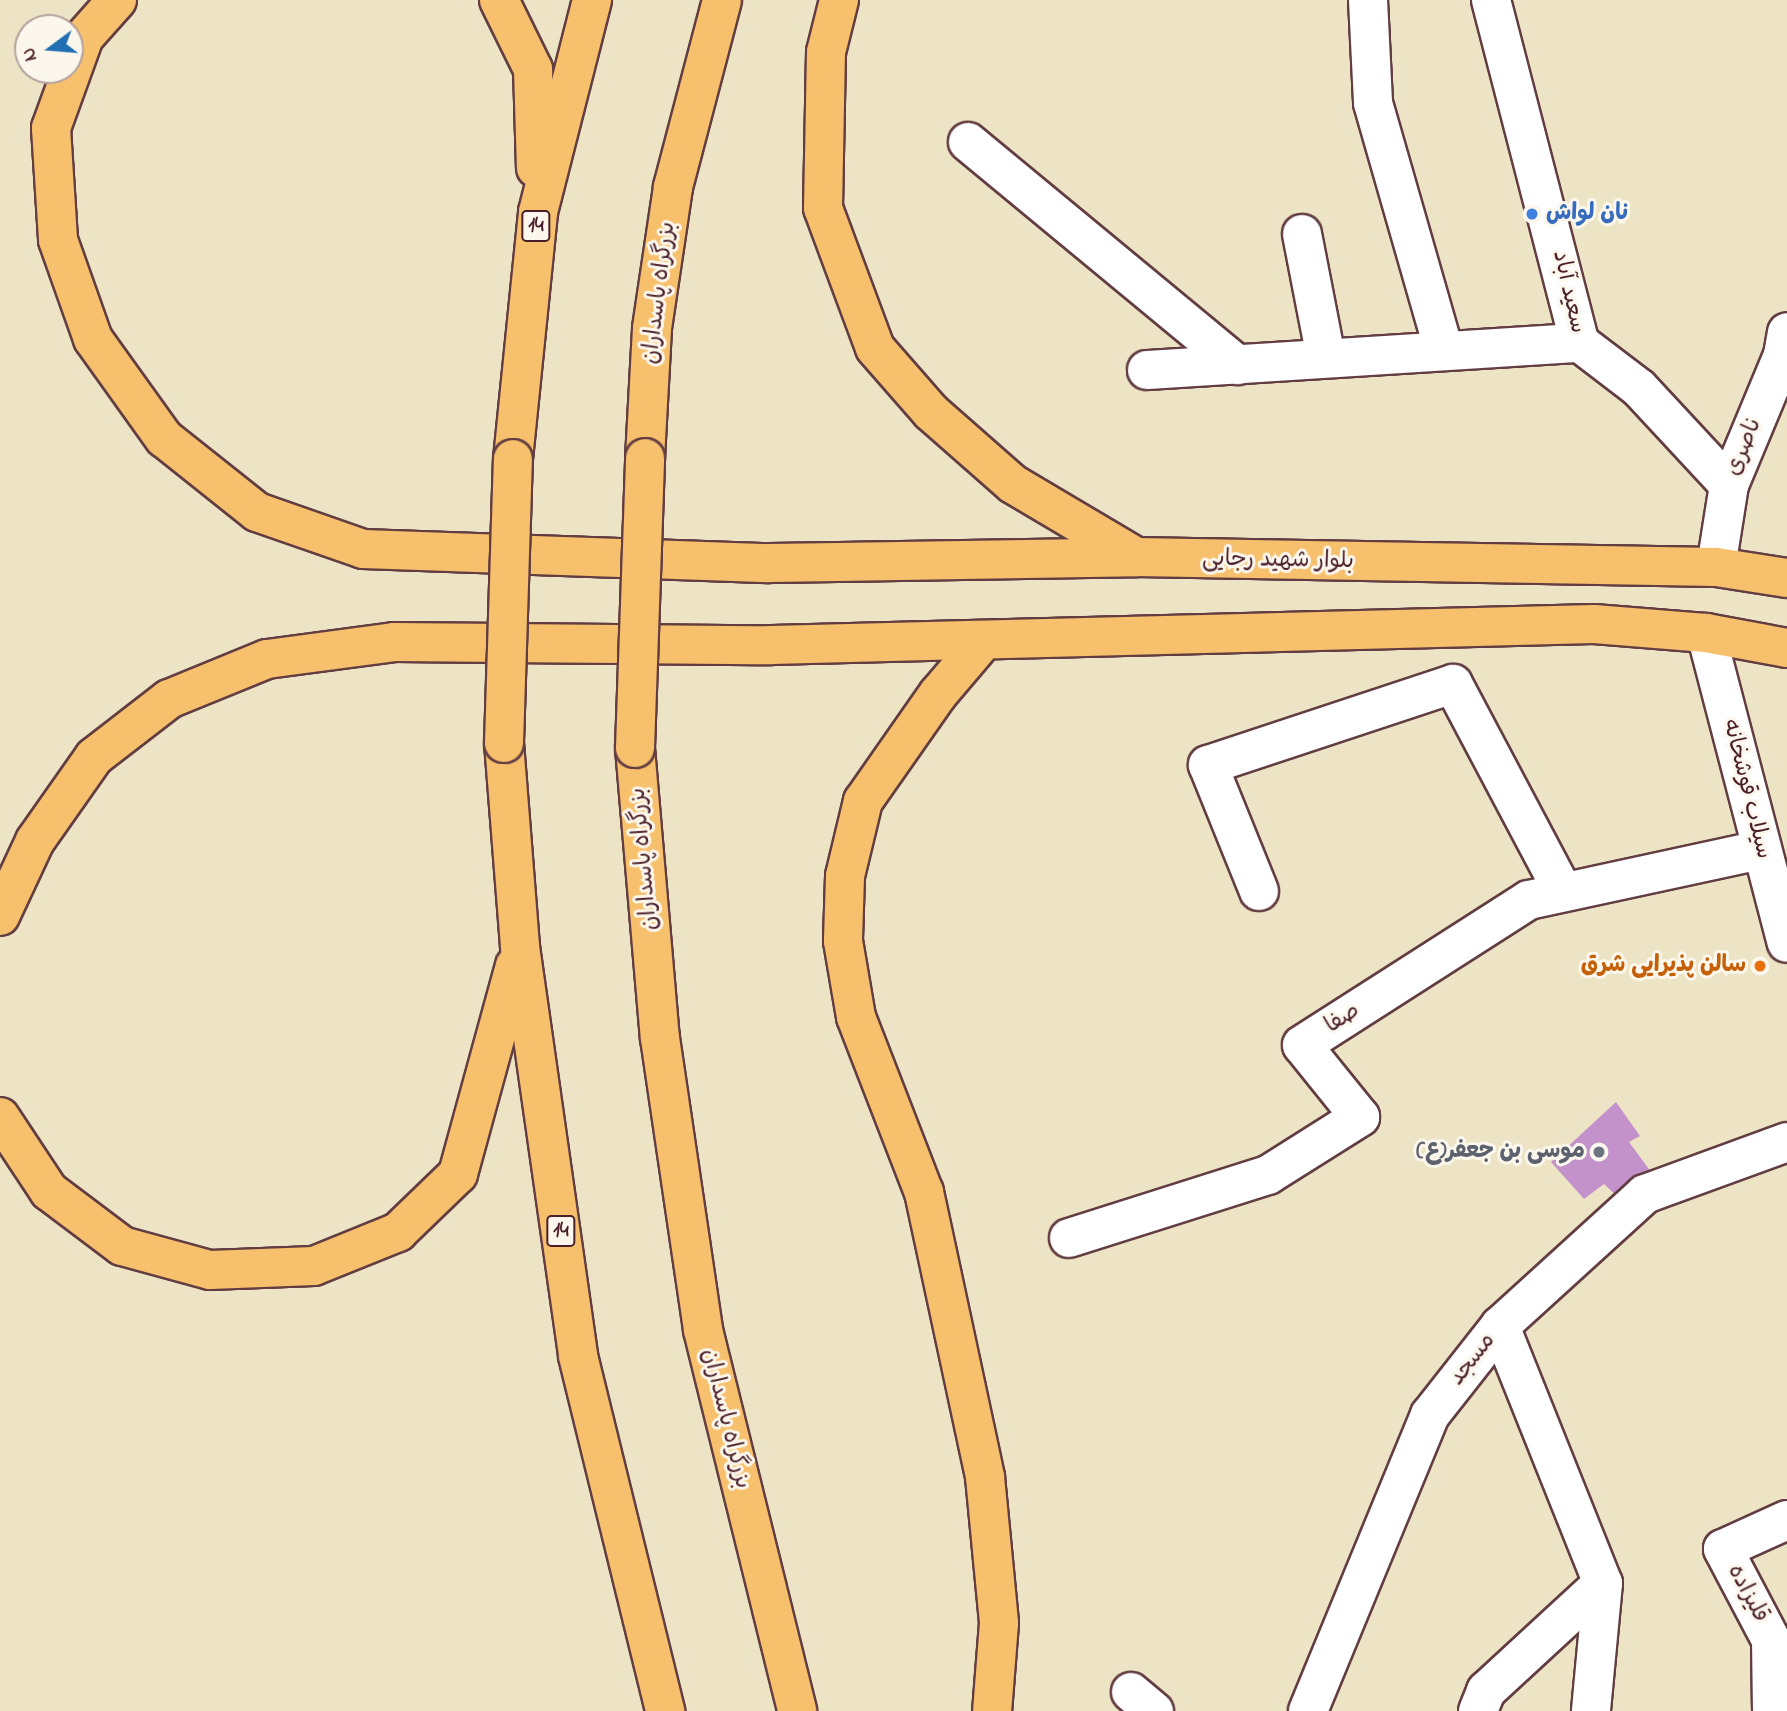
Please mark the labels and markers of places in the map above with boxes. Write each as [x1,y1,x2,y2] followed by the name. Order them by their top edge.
[1546,200,1628,228] place label: نان لواش
[1524,206,1540,222] marker: نان لواش
[1581,952,1746,980] place label: سالن پذیرایی شرق
[1752,958,1768,974] marker: سالن پذیرایی شرق
[1416,1138,1585,1166] place label: موسی بن جعفر(ع)
[1591,1144,1607,1160] marker: موسی بن جعفر(ع)

